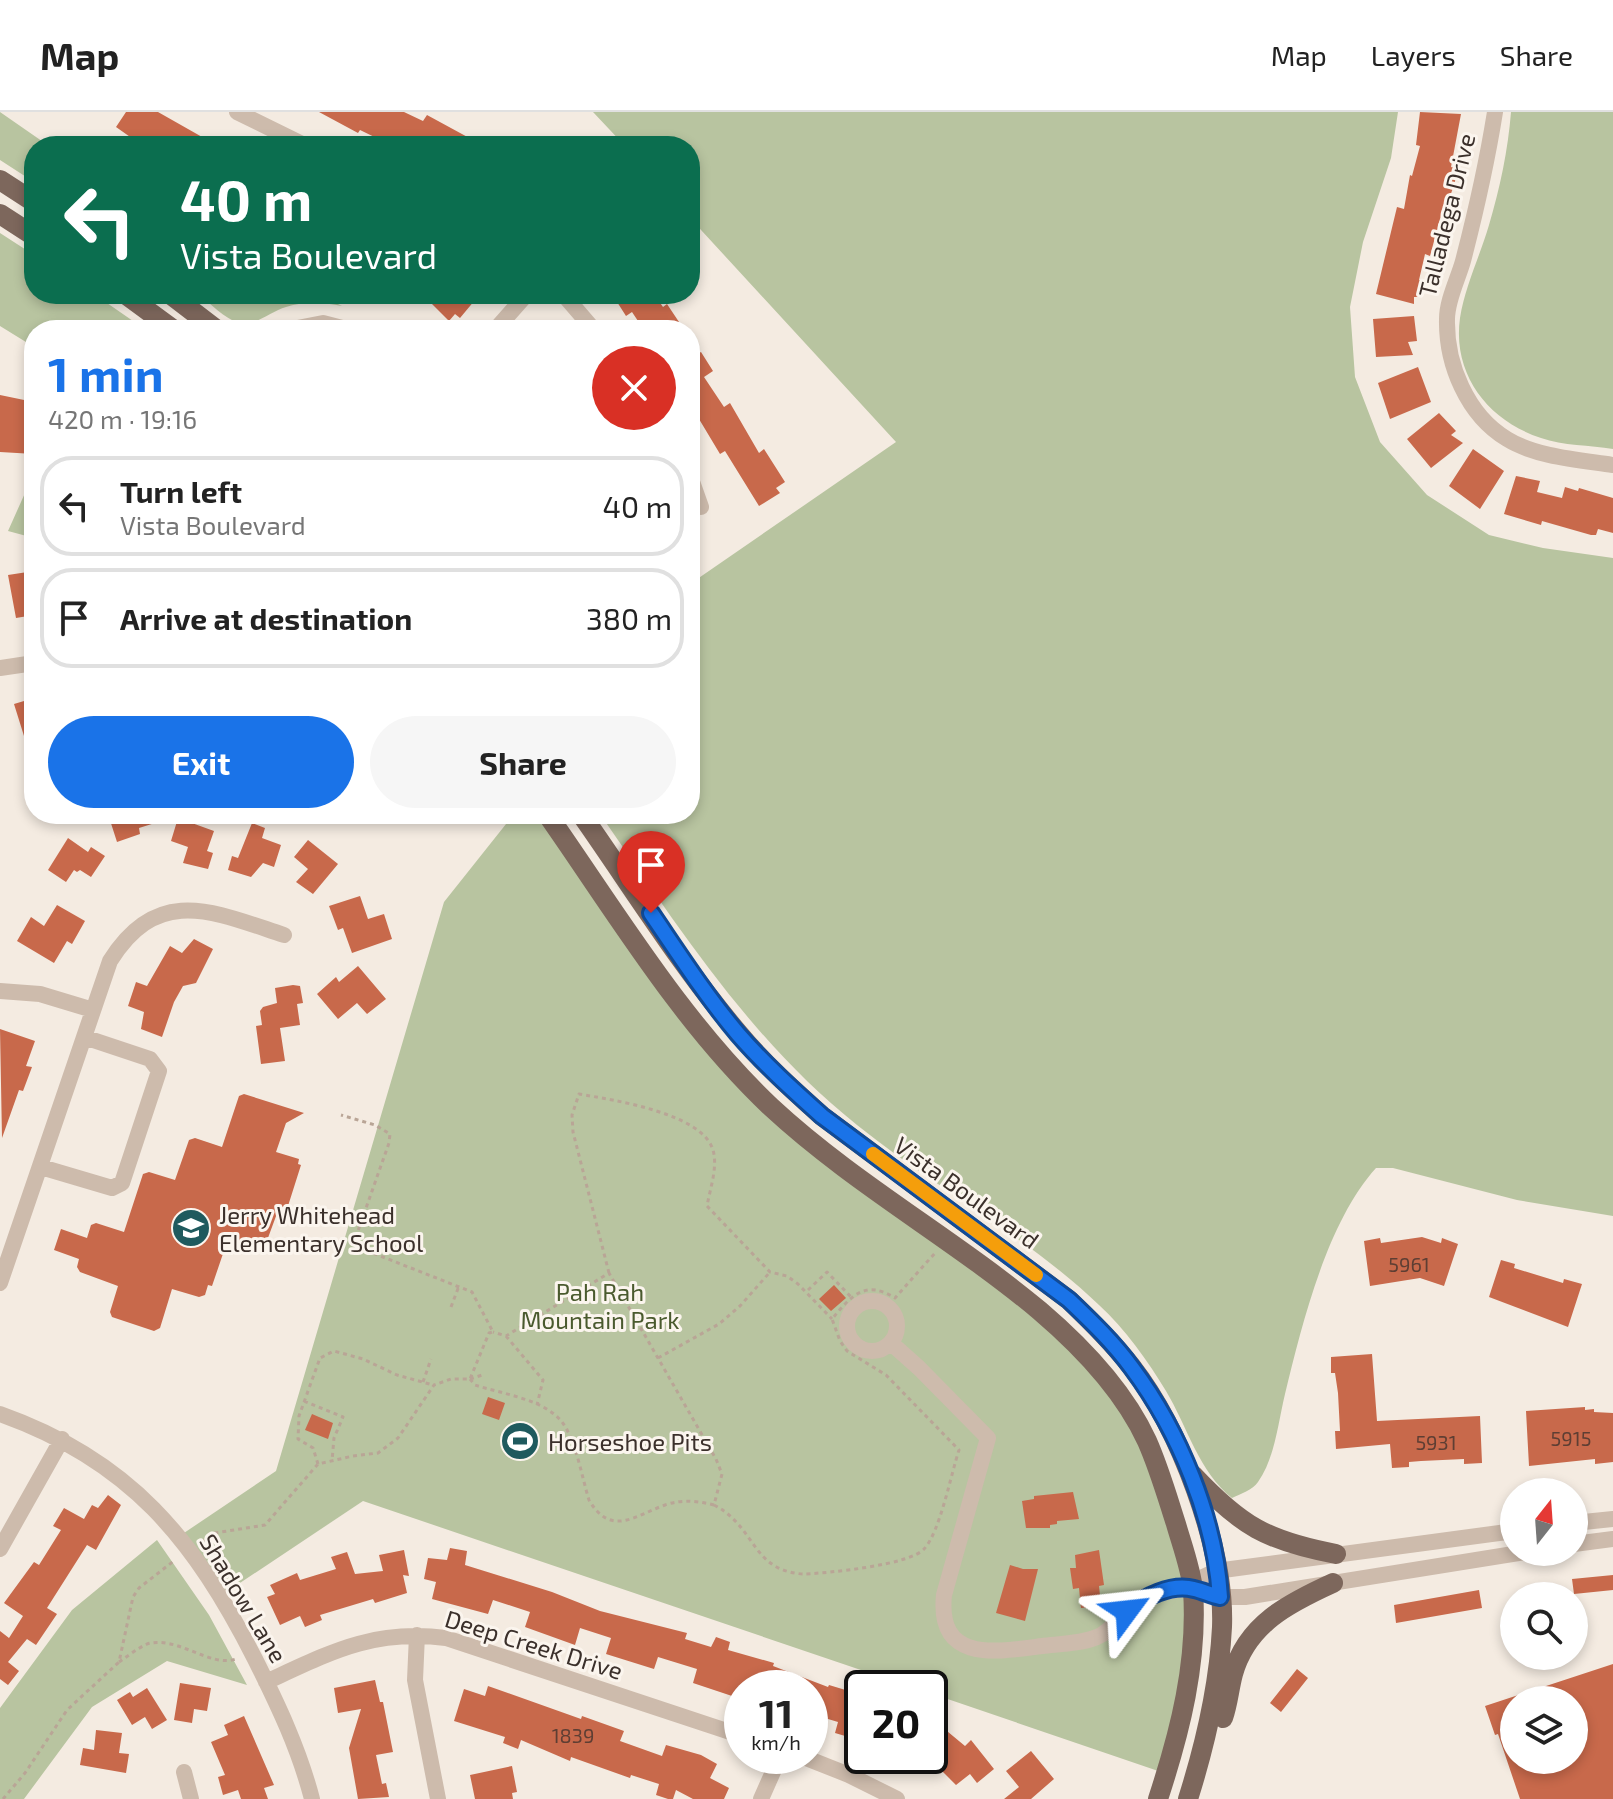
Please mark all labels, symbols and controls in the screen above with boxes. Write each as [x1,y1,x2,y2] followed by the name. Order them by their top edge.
[40,32,119,78] text: Map
[1271,38,1327,72] text: Map
[1371,38,1456,72] text: Layers
[1500,38,1573,72] text: Share
[1412,130,1480,300] street label: Talladega Drive
[180,165,312,232] text: 40 m
[48,168,152,272] icon: left
[180,233,437,276] text: Vista Boulevard
[48,344,164,402] text: 1 min
[592,346,676,430] button: close
[48,403,197,434] text: 420 m · 19:16
[120,473,242,509] text: Turn left
[52,484,96,528] icon: left
[602,488,672,524] text: 40 m
[120,509,306,540] text: Vista Boulevard
[52,596,96,640] icon: arrive
[120,600,412,636] text: Arrive at destination
[586,600,672,636] text: 380 m
[48,716,354,808] button: Exit
[370,716,676,808] button: Share
[617,831,685,913] pin
[629,843,673,887] icon: arrive
[889,1130,1045,1254] street label: Vista Boulevard
[219,1200,423,1257] place label: Jerry Whitehead Elementary School
[170,1207,212,1249] school or university icon: Jerry Whitehead Elementary School
[1388,1252,1430,1276] house number: 5961
[521,1277,679,1334] park label: Pah Rah Mountain Park
[499,1420,541,1462] sports icon: Horseshoe Pits
[1551,1426,1591,1450] house number: 5915
[548,1427,712,1456] place label: Horseshoe Pits
[1415,1430,1457,1454] house number: 5931
[1500,1478,1588,1566] north arrow
[1500,1478,1588,1774] map controls
[194,1528,294,1668] street label: Shadow Lane
[1085,1569,1169,1653] position arrow
[1500,1582,1588,1670] button: search
[442,1603,626,1685] street label: Deep Creek Drive
[844,1670,948,1774] speed limit sign: 20
[1500,1686,1588,1774] button: layers
[759,1688,793,1736] text: 11
[552,1723,594,1747] house number: 1839
[751,1730,801,1754] text: km/h

